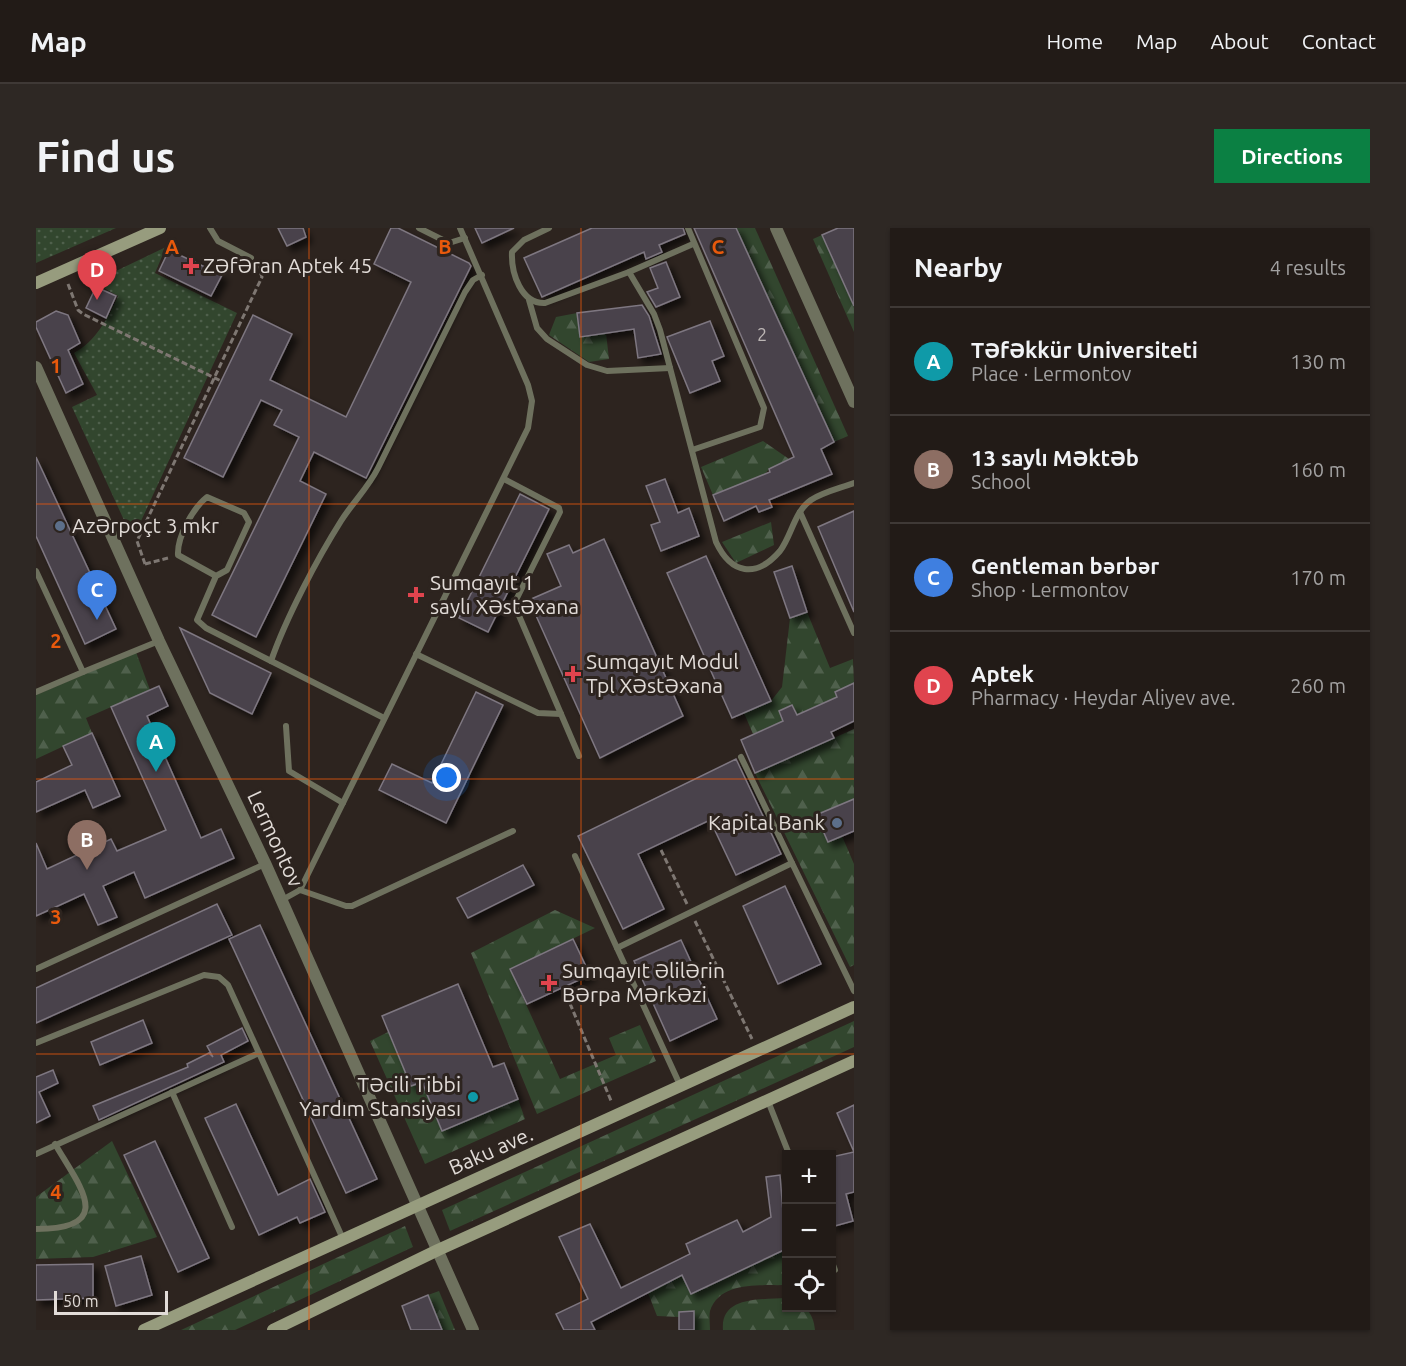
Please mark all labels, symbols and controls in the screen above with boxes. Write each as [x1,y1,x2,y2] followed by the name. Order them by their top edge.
[30,26,87,57] text: Map
[1046,29,1103,53] text: Home
[1136,29,1177,53] text: Map
[1210,29,1269,53] text: About
[1302,29,1376,53] text: Contact
[1214,129,1370,183] button: Directions
[36,133,175,180] text: Find us
[165,235,179,258] text: A
[438,235,452,258] text: B
[712,235,725,258] text: C
[78,250,116,300] pin: D
[203,253,372,277] place label: Zəfəran Aptek 45
[914,253,1002,282] text: Nearby
[1270,256,1346,279] text: 4 results
[184,259,198,273] marker: Zəfəran Aptek 45
[757,324,767,344] house number: 2
[971,337,1198,362] text: Təfəkkür Universiteti
[926,350,941,373] text: A
[1290,350,1346,373] text: 130 m
[50,354,62,377] text: 1
[971,362,1131,385] text: Place · Lermontov
[971,445,1139,470] text: 13 saylı Məktəb
[927,458,940,481] text: B
[1290,458,1346,481] text: 160 m
[971,470,1031,493] text: School
[72,513,219,537] place label: Azərpoçt 3 mkr
[53,519,67,533] marker: Azərpoçt 3 mkr
[971,553,1159,578] text: Gentleman bәrbәr
[927,566,940,589] text: C
[1290,566,1346,589] text: 170 m
[78,570,116,620] pin: C
[430,570,579,618] place label: Sumqayıt 1 saylı Xəstəxana
[971,578,1129,601] text: Shop · Lermontov
[407,586,425,604] marker: Sumqayıt 1 saylı Xəstəxana
[50,629,62,652] text: 2
[586,649,739,697] place label: Sumqayıt Modul Tpl Xəstəxana
[971,661,1034,686] text: Aptek
[564,665,582,683] marker: Sumqayıt Modul Tpl Xəstəxana
[926,674,941,697] text: D
[1290,674,1346,697] text: 260 m
[971,686,1236,709] text: Pharmacy · Heydar Aliyev ave.
[136,722,176,772] pin: A
[432,763,461,792] your location
[243,787,309,890] street label: Lermontov
[708,810,825,834] place label: Kapital Bank
[830,816,844,830] marker: Kapital Bank
[68,820,106,870] pin: B
[50,905,62,928] text: 3
[562,958,725,1006] place label: Sumqayıt Əlilərin Bərpa Mərkəzi
[540,974,558,992] marker: Sumqayıt Əlilərin Bərpa Mərkəzi
[299,1072,461,1120] place label: Təcili Tibbi Yardım Stansiyası
[466,1090,480,1104] marker: Təcili Tibbi Yardım Stansiyası
[445,1121,536,1179] street label: Baku ave.
[782,1150,836,1312] map controls
[782,1150,836,1204] button: +
[50,1180,62,1203] text: 4
[782,1204,836,1258] button: −
[782,1258,836,1312] button: locate
[54,1288,168,1316] scale bar
[63,1292,99,1310] text: 50 m

